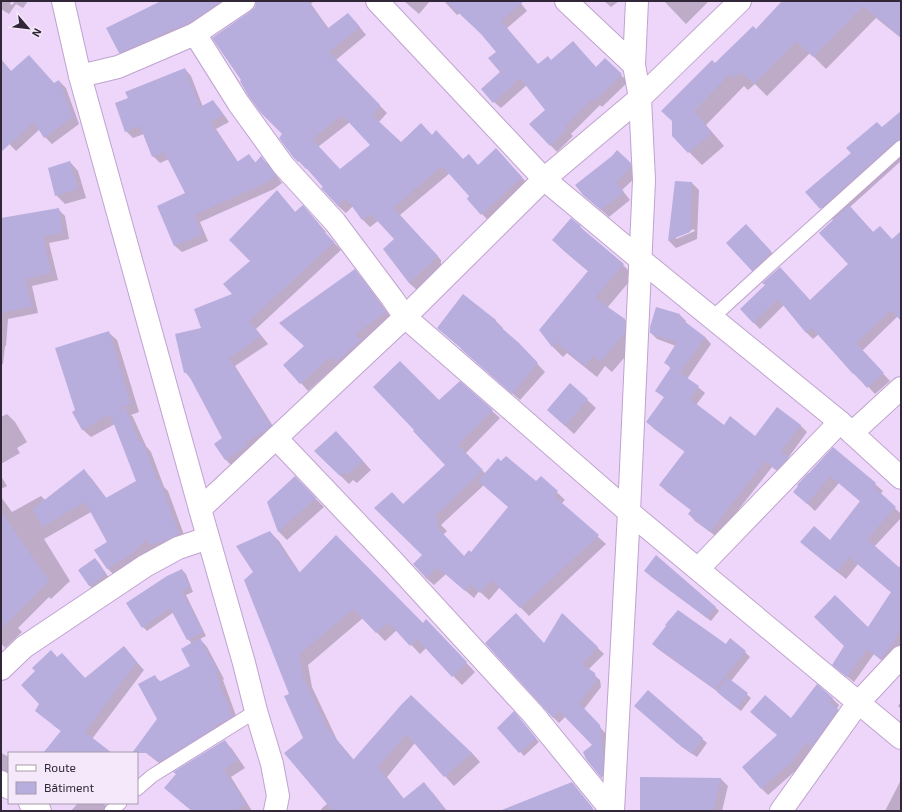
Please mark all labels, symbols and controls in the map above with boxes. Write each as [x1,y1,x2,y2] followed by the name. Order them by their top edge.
[8,8,48,48] north arrow
[30,26,45,40] text: N
[8,752,138,804] legend
[44,760,76,774] text: Route
[44,780,95,794] text: Bâtiment

